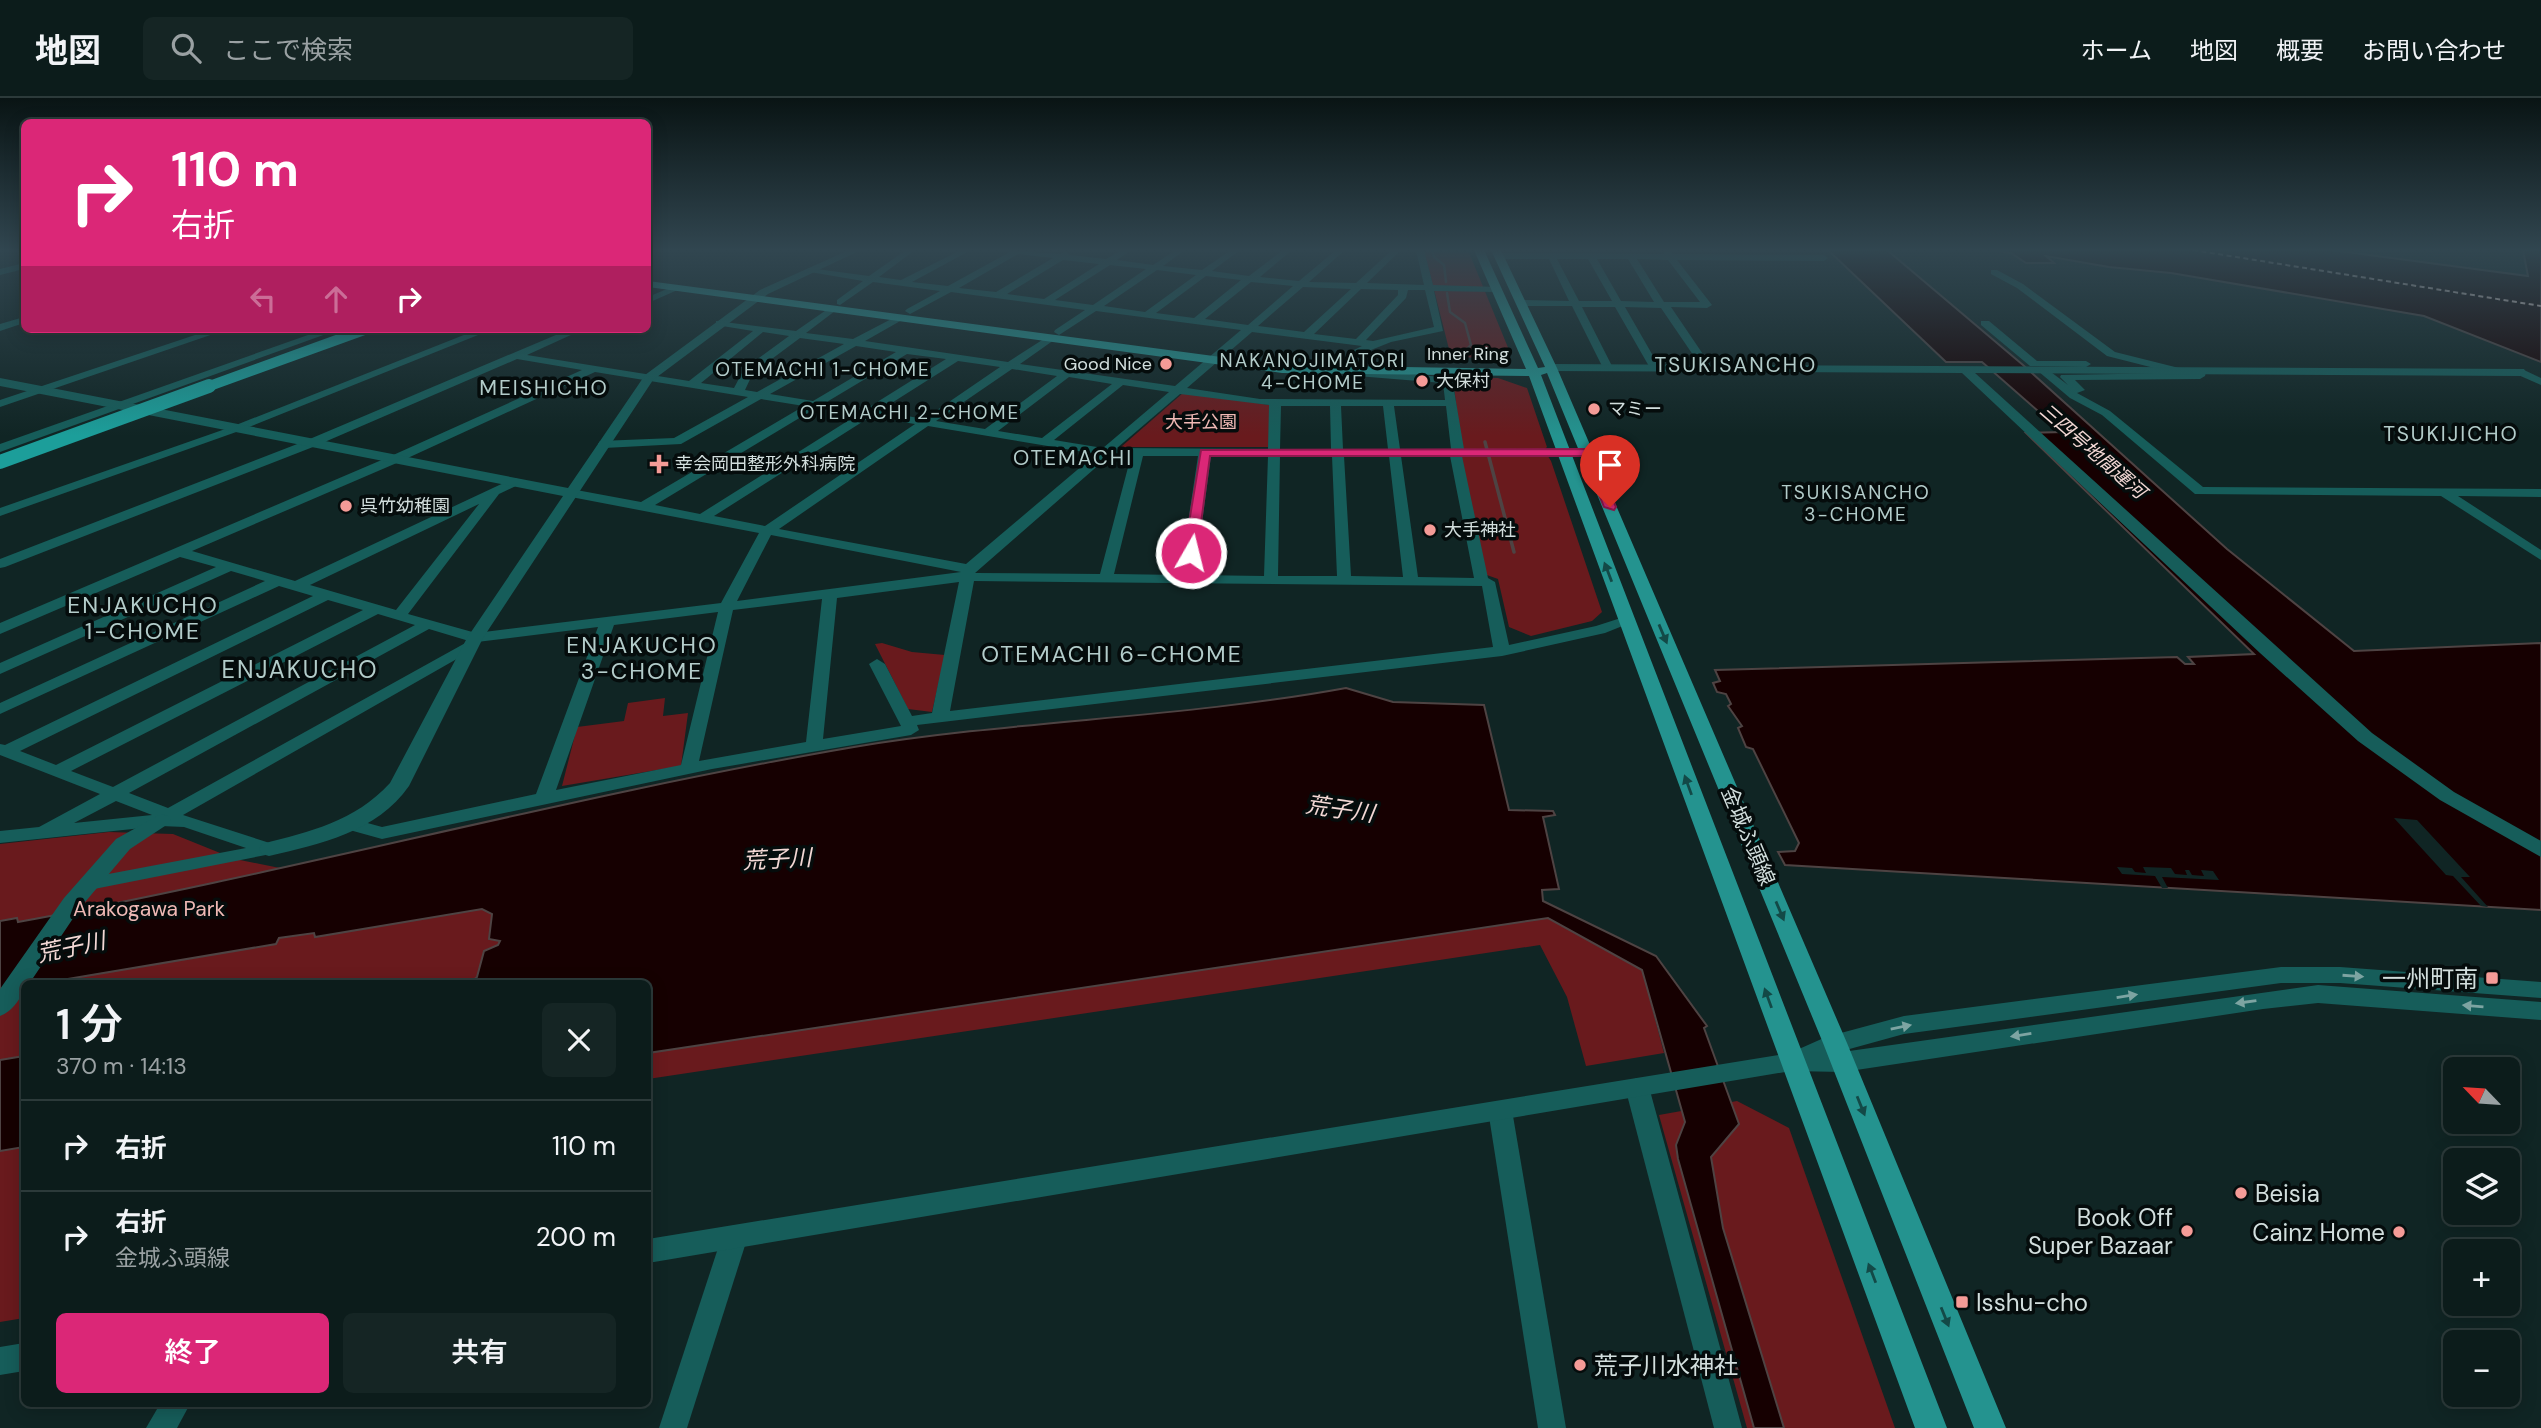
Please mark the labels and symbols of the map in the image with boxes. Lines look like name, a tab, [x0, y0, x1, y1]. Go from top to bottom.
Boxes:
street label: Inner Ring	[1427, 342, 1509, 366]
district label: NAKANOJIMATORI 4-CHOME	[1220, 348, 1406, 395]
district label: TSUKISANCHO	[1655, 351, 1817, 379]
place label: Good Nice	[1064, 352, 1152, 376]
marker: Good Nice	[1158, 356, 1174, 372]
district label: OTEMACHI 1-CHOME	[715, 357, 931, 382]
place label: 大保村	[1436, 369, 1490, 393]
marker: 大保村	[1414, 373, 1430, 389]
district label: MEISHICHO	[479, 374, 609, 402]
place label: マミー	[1608, 397, 1662, 421]
water label: 三四号地間運河	[2035, 398, 2154, 507]
district label: OTEMACHI 2-CHOME	[800, 400, 1020, 425]
marker: マミー	[1586, 401, 1602, 417]
park label: 大手公園	[1165, 410, 1237, 434]
district label: TSUKIJICHO	[2383, 420, 2519, 448]
pin	[1580, 435, 1640, 507]
district label: OTEMACHI	[1013, 444, 1133, 472]
place label: 幸会岡田整形外科病院	[675, 452, 855, 476]
marker: 幸会岡田整形外科病院	[649, 454, 669, 474]
district label: TSUKISANCHO 3-CHOME	[1781, 480, 1931, 527]
place label: 呉竹幼稚園	[360, 494, 450, 518]
marker: 呉竹幼稚園	[338, 498, 354, 514]
position arrow	[1154, 516, 1228, 590]
place label: 大手神社	[1444, 518, 1516, 542]
marker: 大手神社	[1422, 522, 1438, 538]
one-way arrow	[1603, 561, 1614, 582]
district label: ENJAKUCHO 1-CHOME	[67, 590, 219, 646]
one-way arrow	[1658, 623, 1669, 644]
district label: ENJAKUCHO 3-CHOME	[566, 630, 718, 686]
district label: OTEMACHI 6-CHOME	[981, 639, 1243, 669]
district label: ENJAKUCHO	[221, 654, 379, 685]
one-way arrow	[1682, 775, 1693, 796]
street label: 金城ふ頭線	[1715, 782, 1781, 890]
water label: 荒子川	[1304, 789, 1379, 829]
water label: 荒子川	[742, 842, 815, 876]
park label: Arakogawa Park	[73, 895, 225, 923]
one-way arrow	[1774, 901, 1786, 921]
water label: 荒子川	[34, 925, 111, 969]
place label: 一州町南	[2382, 963, 2478, 994]
marker: 一州町南	[2484, 970, 2500, 986]
one-way arrow	[2342, 971, 2364, 982]
one-way arrow	[1762, 988, 1773, 1009]
one-way arrow	[2116, 990, 2138, 1001]
one-way arrow	[2235, 997, 2257, 1008]
one-way arrow	[2462, 1000, 2484, 1011]
one-way arrow	[1890, 1021, 1912, 1032]
one-way arrow	[2010, 1030, 2032, 1041]
north arrow	[2443, 1057, 2520, 1134]
one-way arrow	[1855, 1096, 1866, 1117]
place label: Beisia	[2255, 1178, 2320, 1209]
marker: Beisia	[2233, 1185, 2249, 1201]
place label: Book Off Super Bazaar	[2028, 1202, 2173, 1261]
place label: Cainz Home	[2252, 1217, 2385, 1248]
marker: Book Off Super Bazaar	[2179, 1223, 2195, 1239]
marker: Cainz Home	[2391, 1224, 2407, 1240]
one-way arrow	[1866, 1262, 1877, 1283]
place label: Isshu-cho	[1976, 1287, 2088, 1318]
marker: Isshu-cho	[1954, 1294, 1970, 1310]
one-way arrow	[1940, 1307, 1951, 1328]
place label: 荒子川水神社	[1594, 1350, 1738, 1381]
marker: 荒子川水神社	[1572, 1357, 1588, 1373]

